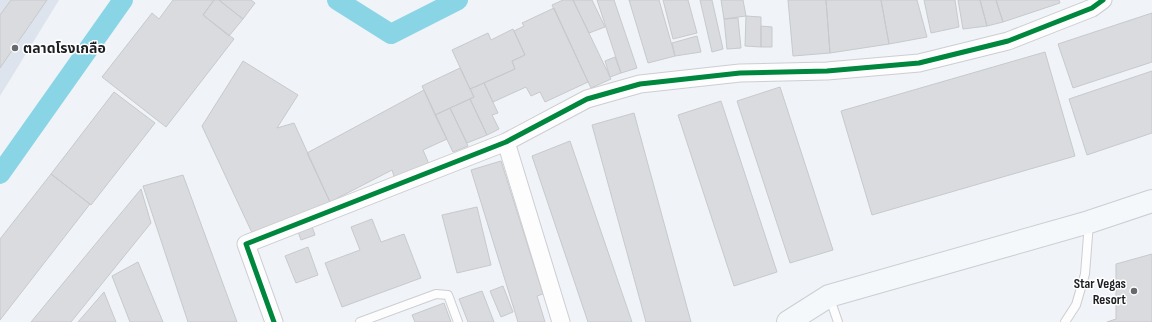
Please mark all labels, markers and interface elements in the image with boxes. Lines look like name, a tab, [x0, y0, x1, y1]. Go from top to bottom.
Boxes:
place label: ตลาดโรงเกลือ	[23, 40, 106, 57]
marker: ตลาดโรงเกลือ	[10, 43, 20, 53]
place label: Star Vegas Resort	[1074, 275, 1126, 308]
marker: Star Vegas Resort	[1129, 286, 1139, 296]

